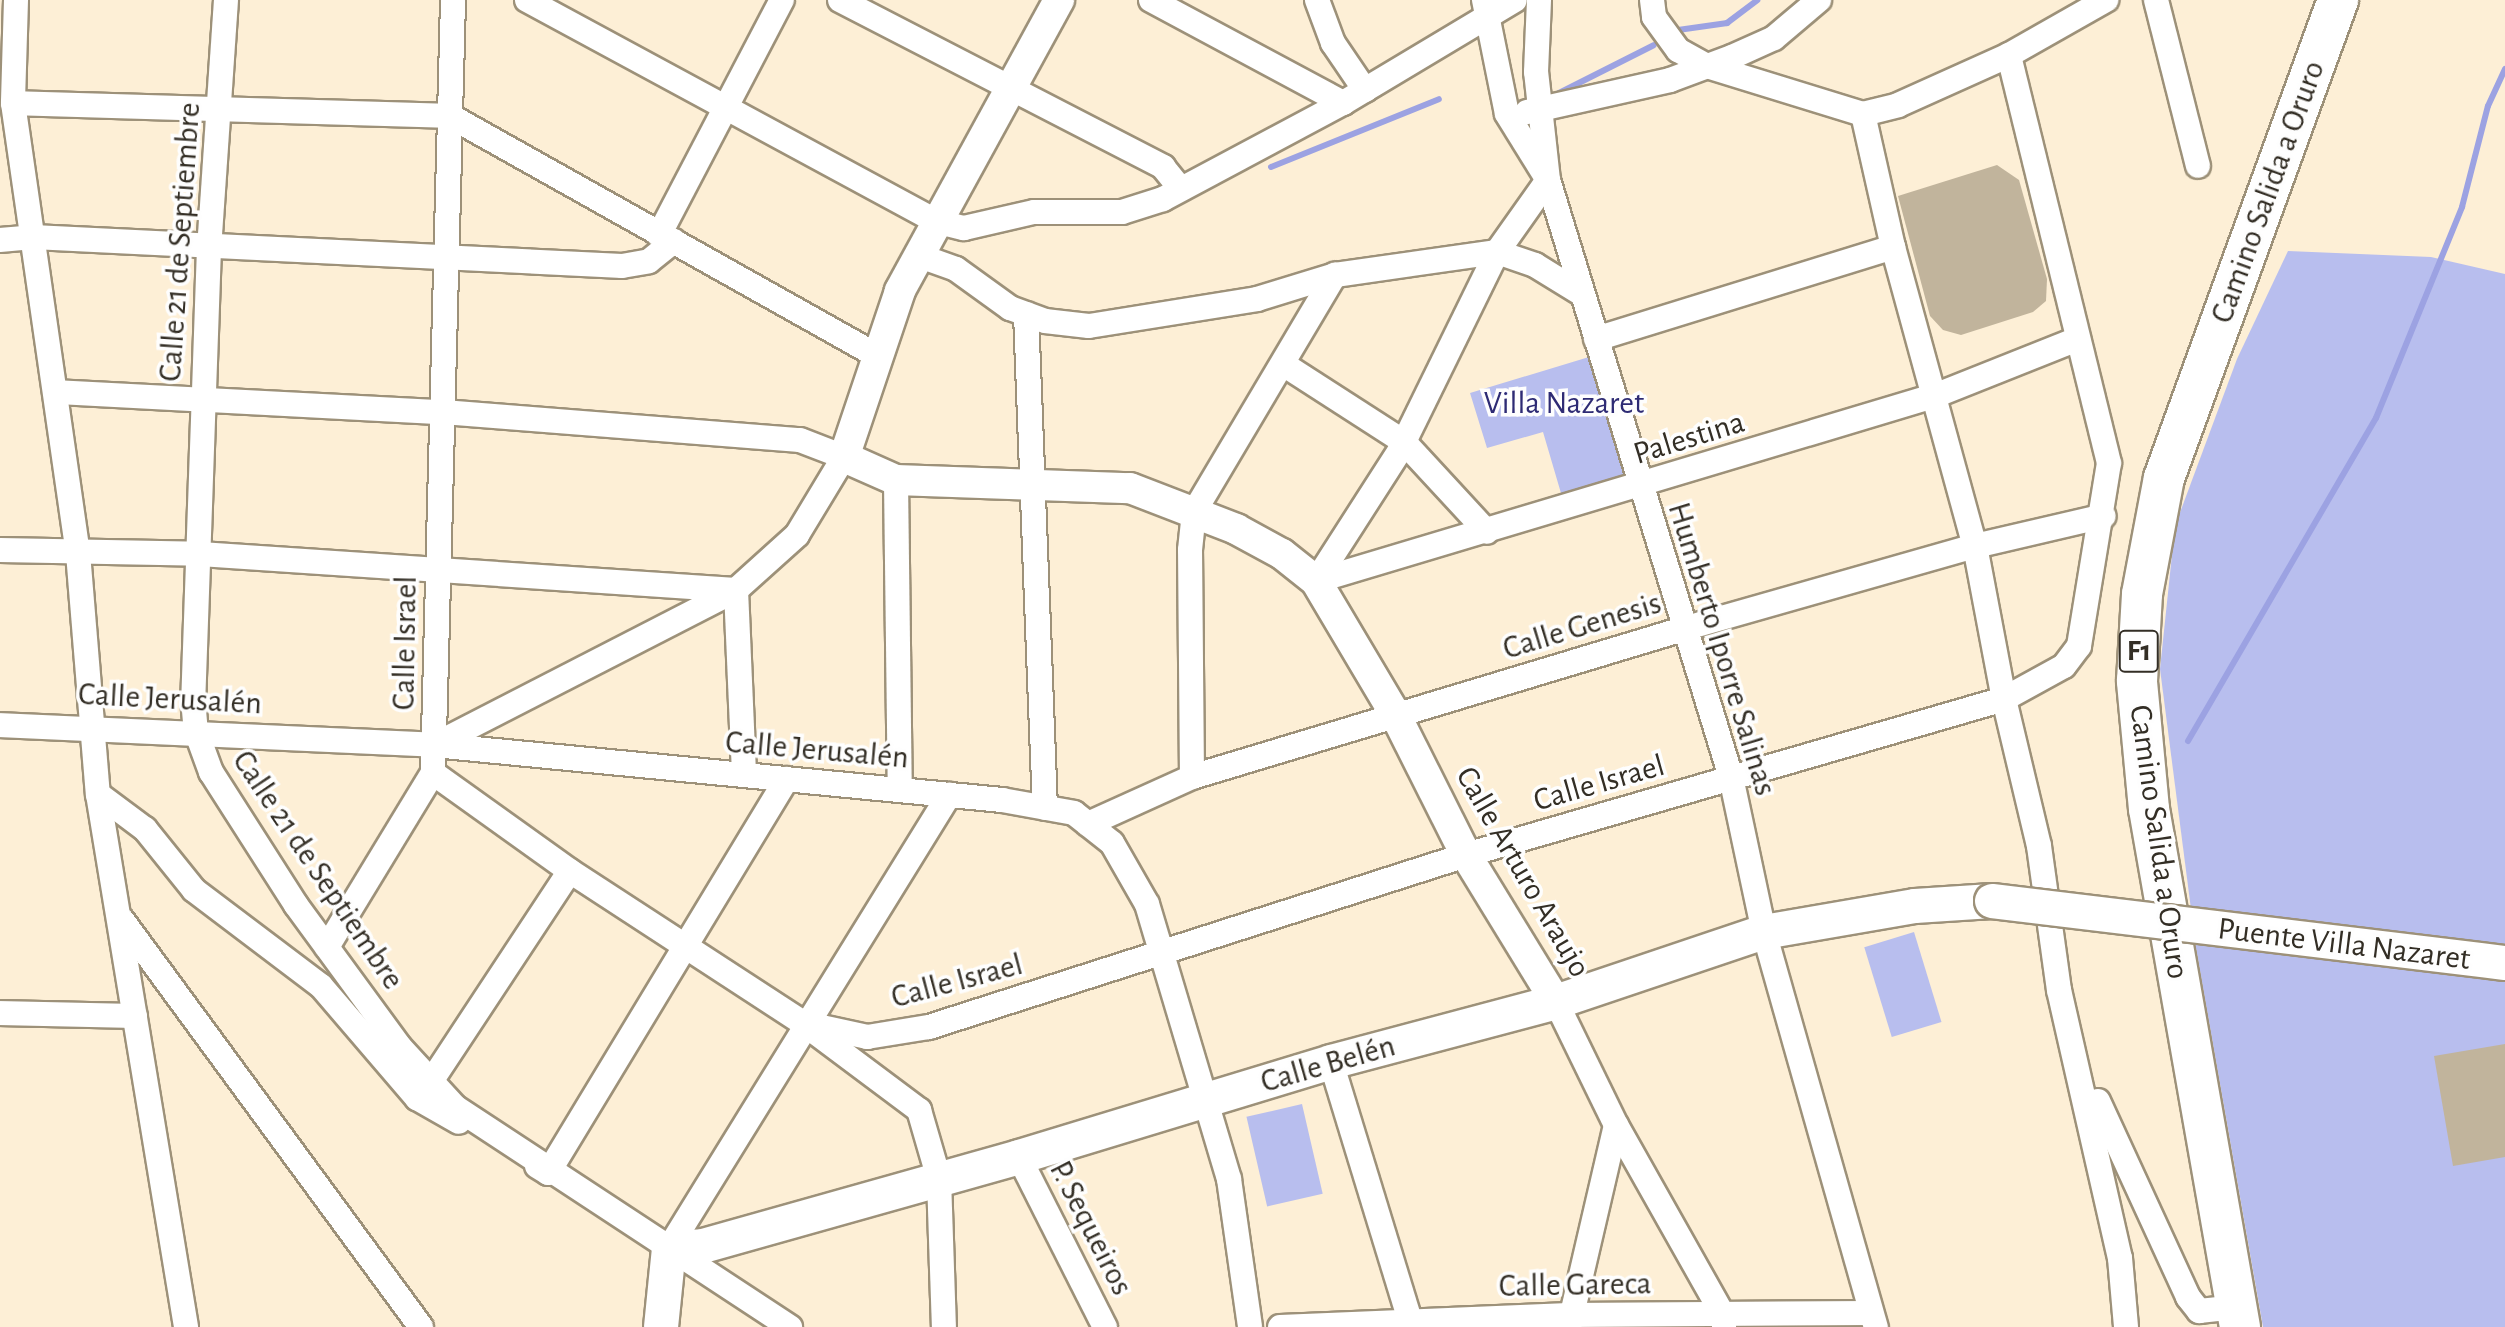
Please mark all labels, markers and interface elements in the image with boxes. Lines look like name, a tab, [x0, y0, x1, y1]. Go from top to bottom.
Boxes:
street label: Camino Salida a Oruro	[2203, 56, 2333, 328]
street label: Calle 21 de Septiembre	[151, 101, 209, 383]
park label: Villa Nazaret	[1484, 384, 1644, 422]
street label: Palestina	[1629, 403, 1749, 473]
street label: Humberto Iporre Salinas	[1659, 498, 1785, 800]
street label: Calle Israel	[385, 575, 425, 711]
street label: Calle Genesis	[1498, 584, 1666, 668]
road number: F1	[2117, 625, 2161, 677]
street label: Calle Jerusalén	[77, 675, 263, 723]
street label: Camino Salida a Oruro	[2121, 703, 2197, 981]
street label: Calle Jerusalén	[724, 723, 910, 777]
street label: Calle 21 de Septiembre	[224, 743, 412, 997]
street label: Calle Israel	[1529, 746, 1669, 820]
street label: Calle Arturo Araujo	[1447, 760, 1599, 984]
street label: Puente Villa Nazaret	[2216, 909, 2472, 979]
street label: Calle Israel	[887, 945, 1027, 1017]
street label: Calle Belén	[1256, 1027, 1400, 1101]
street label: P. Sequeiros	[1041, 1154, 1141, 1302]
street label: Calle Gareca	[1498, 1264, 1652, 1306]

